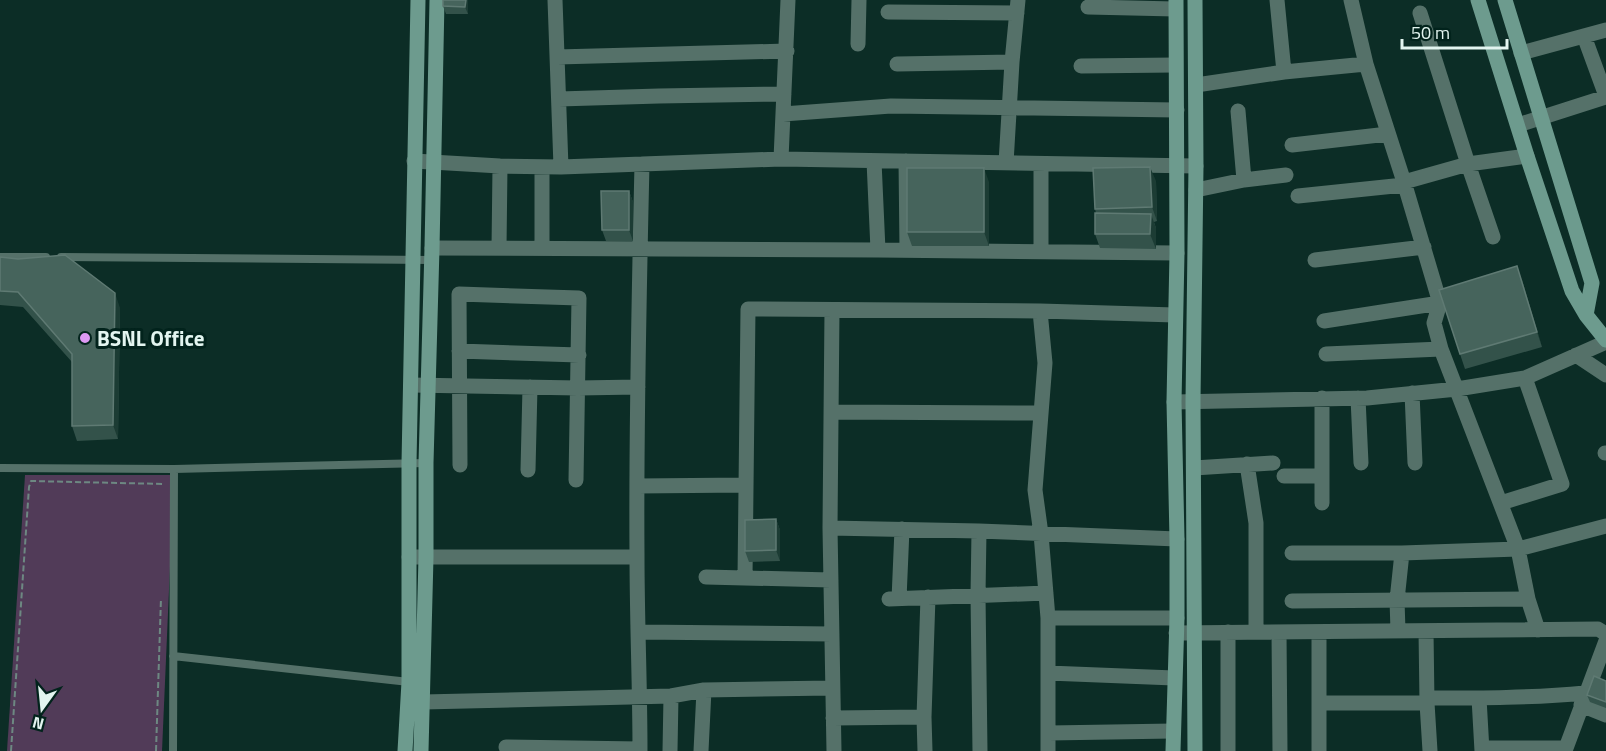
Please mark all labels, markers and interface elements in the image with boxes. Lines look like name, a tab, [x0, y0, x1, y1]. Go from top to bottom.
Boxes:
scale bar	[1402, 12, 1507, 50]
text: 50 m	[1411, 19, 1450, 46]
place label: BSNL Office	[97, 322, 204, 354]
marker: BSNL Office	[78, 331, 92, 345]
north arrow	[12, 679, 72, 739]
text: N	[30, 710, 47, 737]

